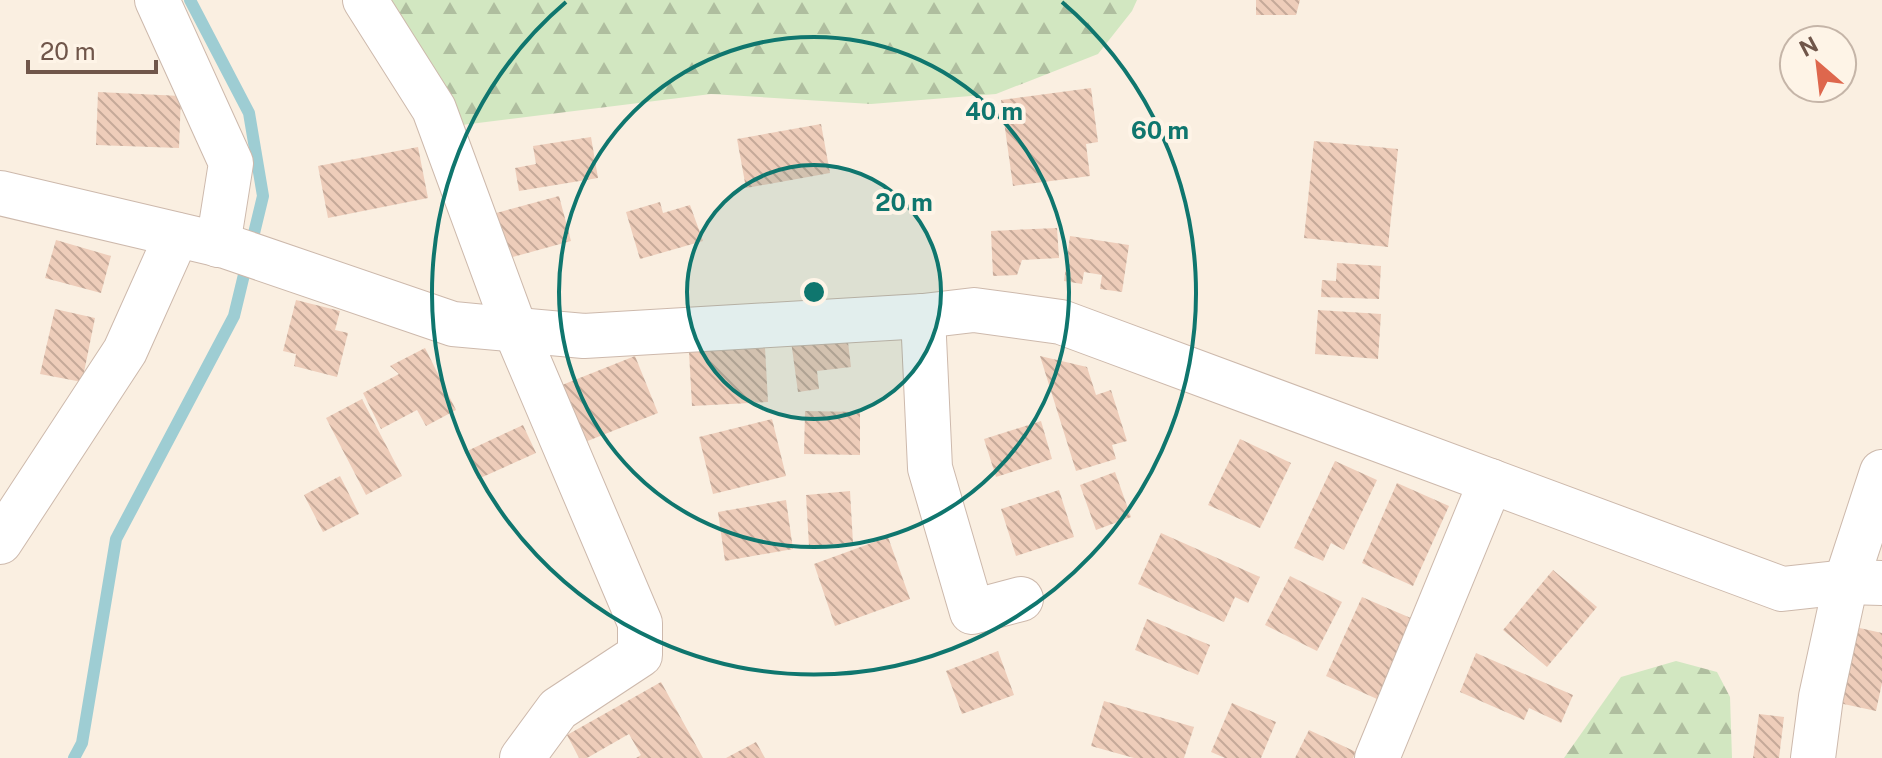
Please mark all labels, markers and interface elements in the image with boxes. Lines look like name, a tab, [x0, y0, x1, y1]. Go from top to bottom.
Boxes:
scale bar	[28, 24, 156, 74]
north arrow	[1778, 24, 1858, 104]
text: N	[1795, 31, 1822, 62]
text: 20 m	[40, 37, 96, 65]
text: 40 m	[965, 97, 1023, 125]
text: 60 m	[1131, 116, 1189, 144]
text: 20 m	[875, 188, 933, 216]
centre of rings	[800, 278, 828, 306]

